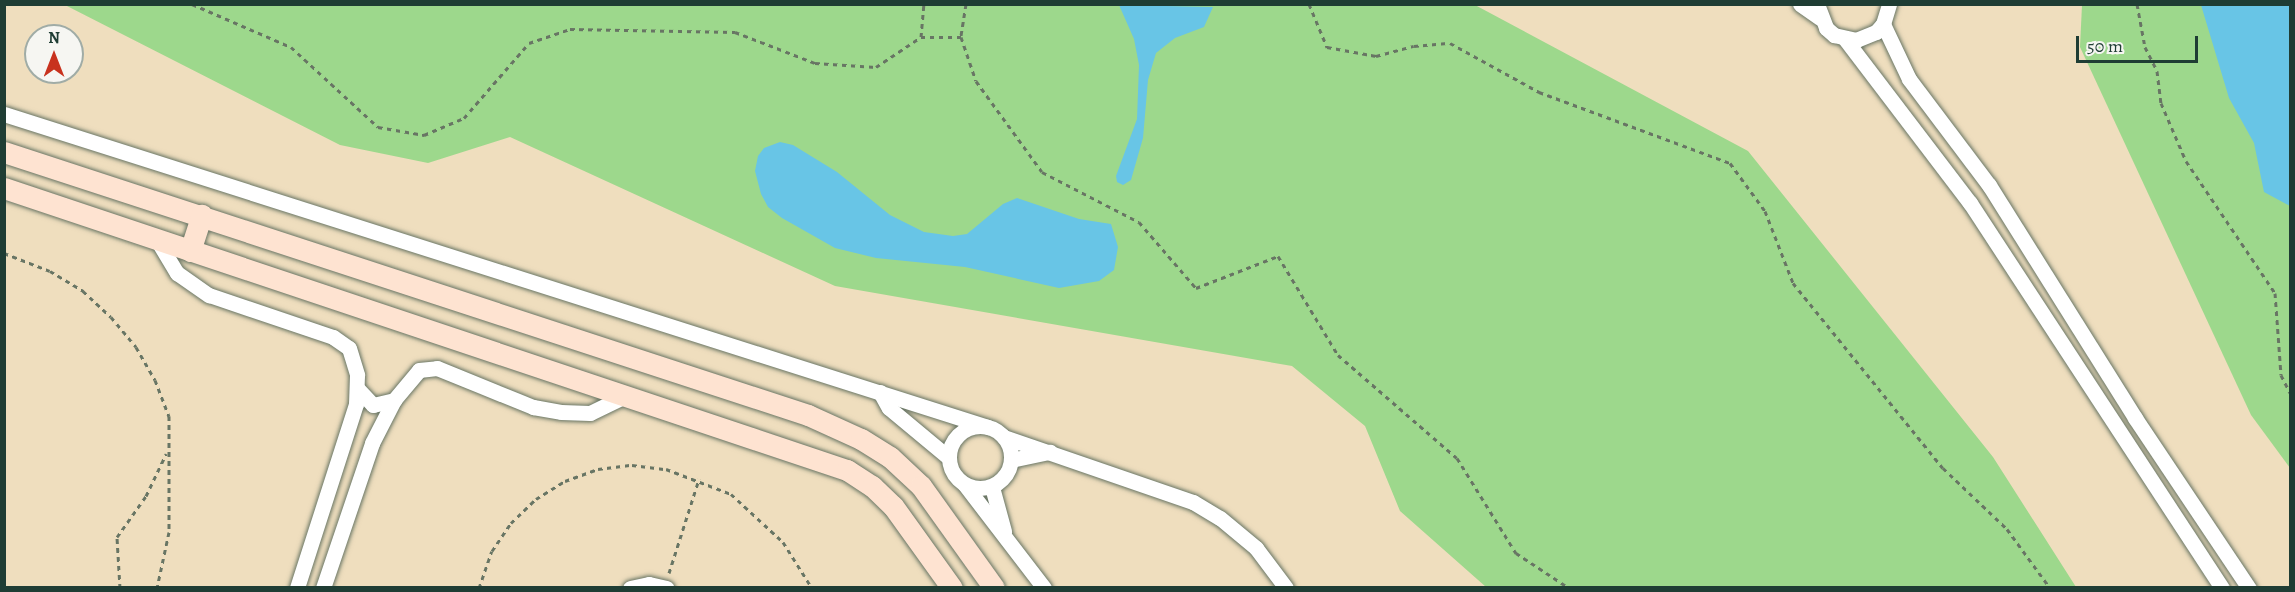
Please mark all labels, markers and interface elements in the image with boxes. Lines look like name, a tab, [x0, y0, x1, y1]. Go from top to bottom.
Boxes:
north arrow	[24, 24, 84, 84]
scale bar	[2079, 24, 2200, 62]
text: N	[48, 27, 60, 49]
text: 50 m	[2087, 34, 2123, 58]

